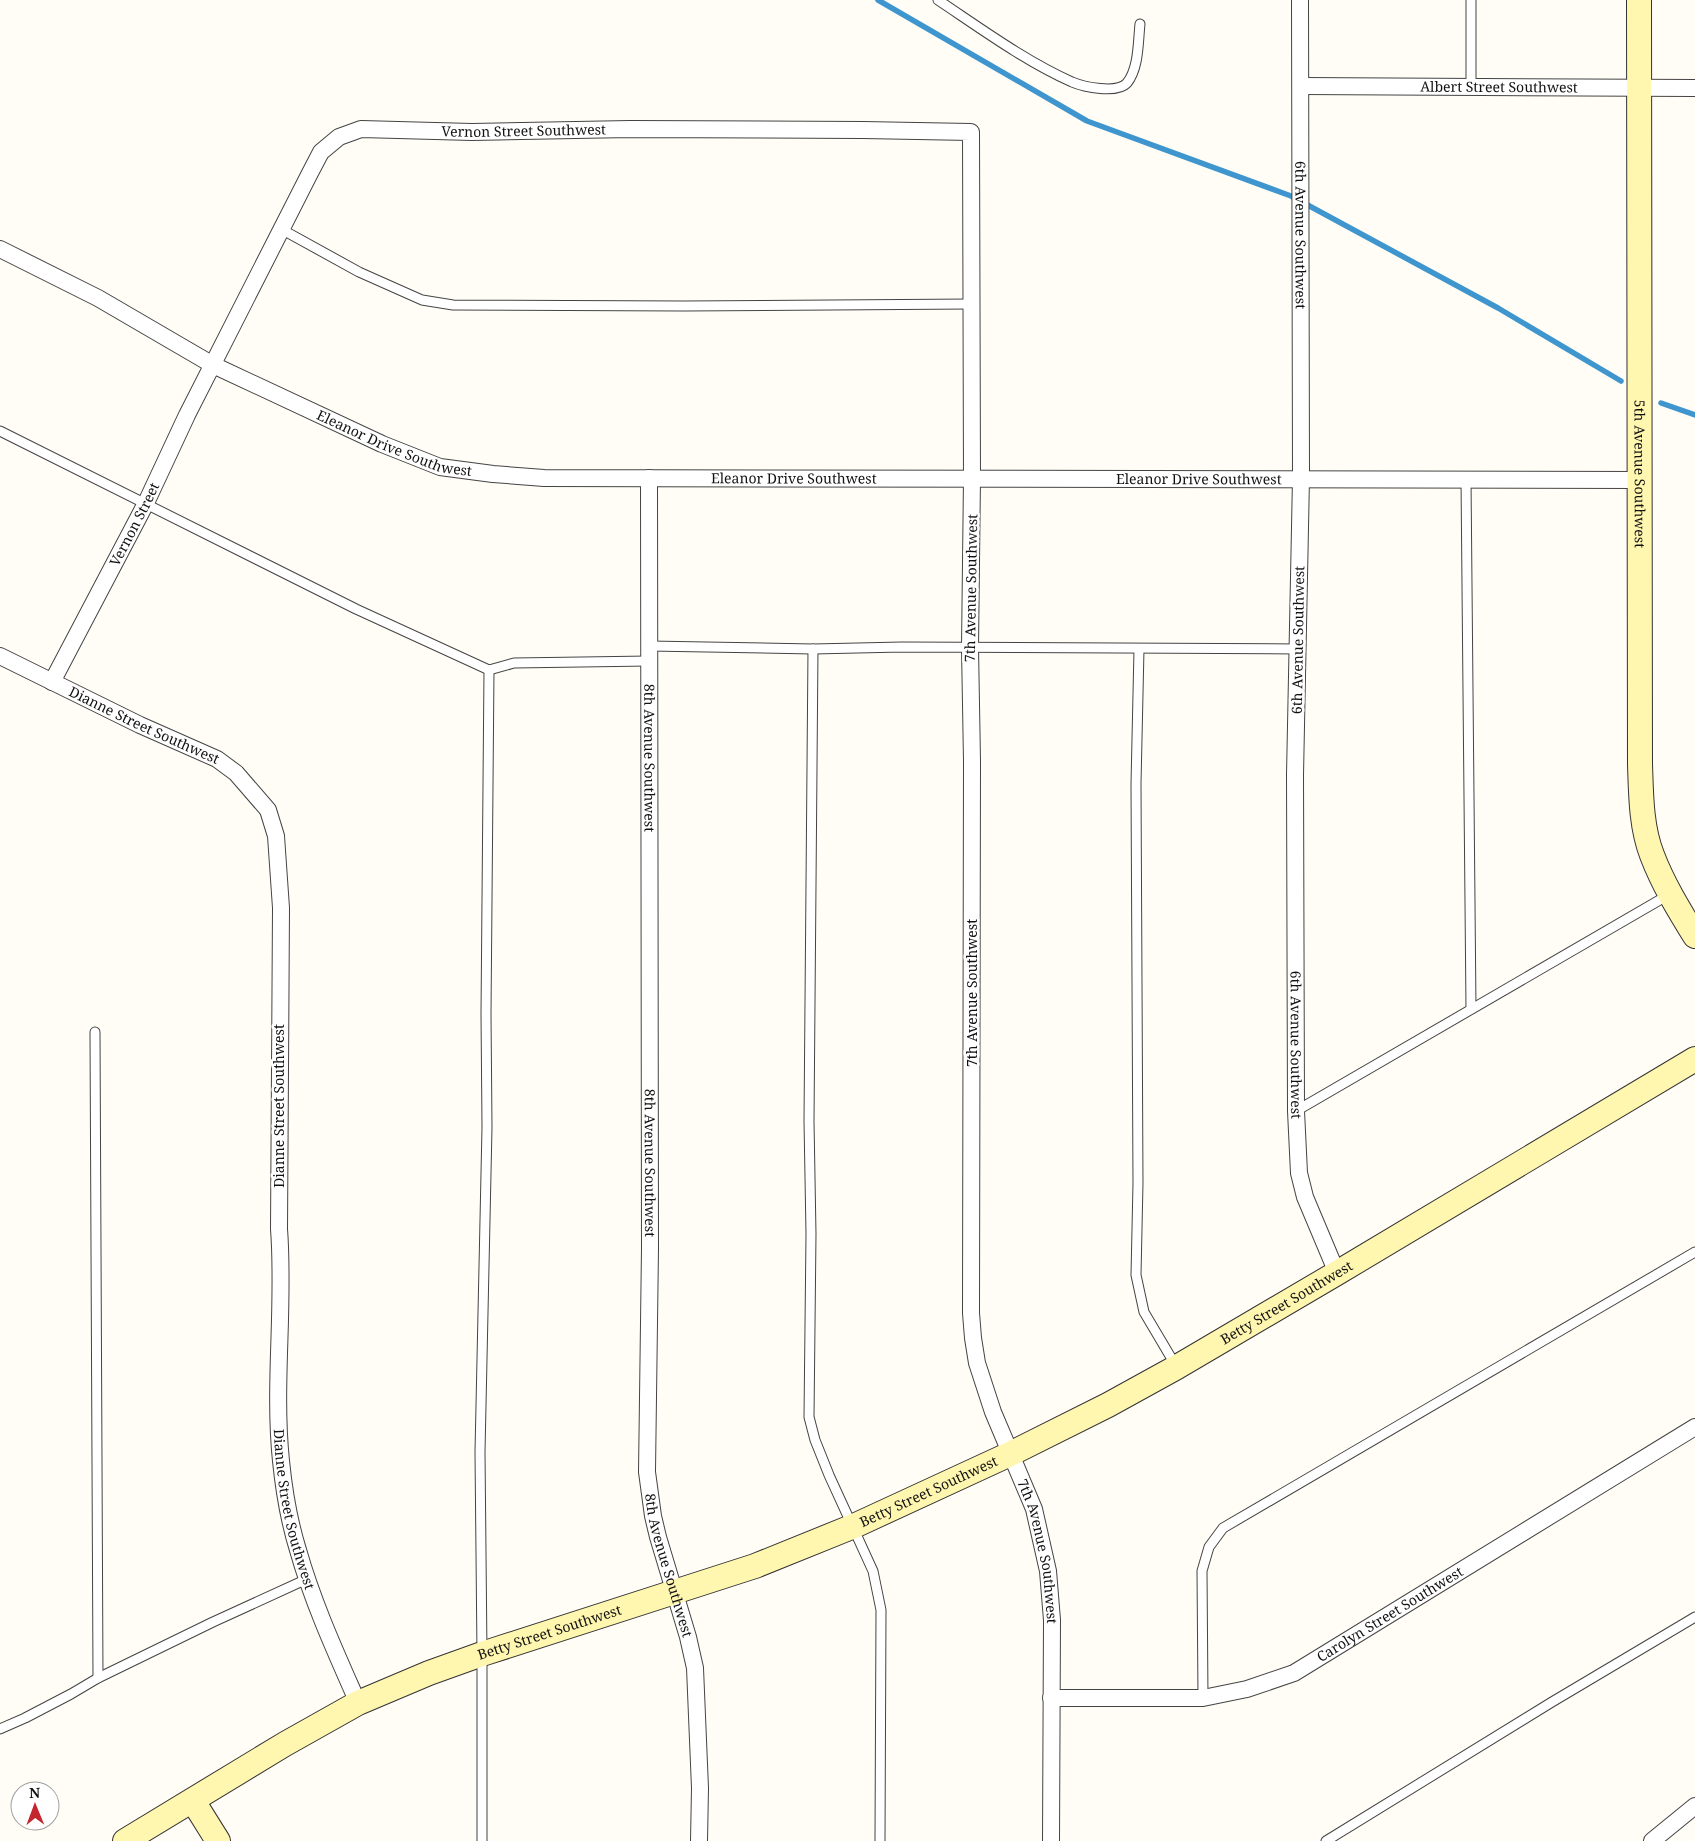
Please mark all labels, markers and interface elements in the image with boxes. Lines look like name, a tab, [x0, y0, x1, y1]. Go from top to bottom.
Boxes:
street label: Albert Street Southwest	[1420, 77, 1578, 96]
street label: Vernon Street Southwest	[441, 119, 606, 141]
street label: 6th Avenue Southwest	[1291, 161, 1311, 309]
street label: 5th Avenue Southwest	[1631, 400, 1650, 548]
street label: Eleanor Drive Southwest	[314, 405, 473, 480]
street label: Eleanor Drive Southwest	[711, 468, 877, 488]
street label: Eleanor Drive Southwest	[1116, 469, 1282, 488]
street label: Vernon Street	[105, 479, 163, 569]
street label: 7th Avenue Southwest	[960, 514, 981, 662]
street label: 6th Avenue Southwest	[1287, 566, 1308, 714]
street label: Dianne Street Southwest	[66, 682, 223, 768]
street label: 8th Avenue Southwest	[640, 684, 659, 832]
street label: 7th Avenue Southwest	[962, 919, 981, 1067]
street label: 6th Avenue Southwest	[1287, 971, 1306, 1120]
street label: Dianne Street Southwest	[269, 1024, 288, 1188]
street label: 8th Avenue Southwest	[641, 1089, 660, 1237]
street label: Betty Street Southwest	[1217, 1256, 1356, 1348]
street label: Dianne Street Southwest	[270, 1428, 320, 1592]
street label: Betty Street Southwest	[856, 1451, 1001, 1531]
street label: 7th Avenue Southwest	[1013, 1476, 1062, 1624]
street label: 8th Avenue Southwest	[641, 1492, 698, 1639]
street label: Carolyn Street Southwest	[1313, 1562, 1466, 1666]
street label: Betty Street Southwest	[475, 1600, 624, 1664]
north arrow	[10, 1781, 60, 1831]
text: N	[29, 1783, 40, 1802]

